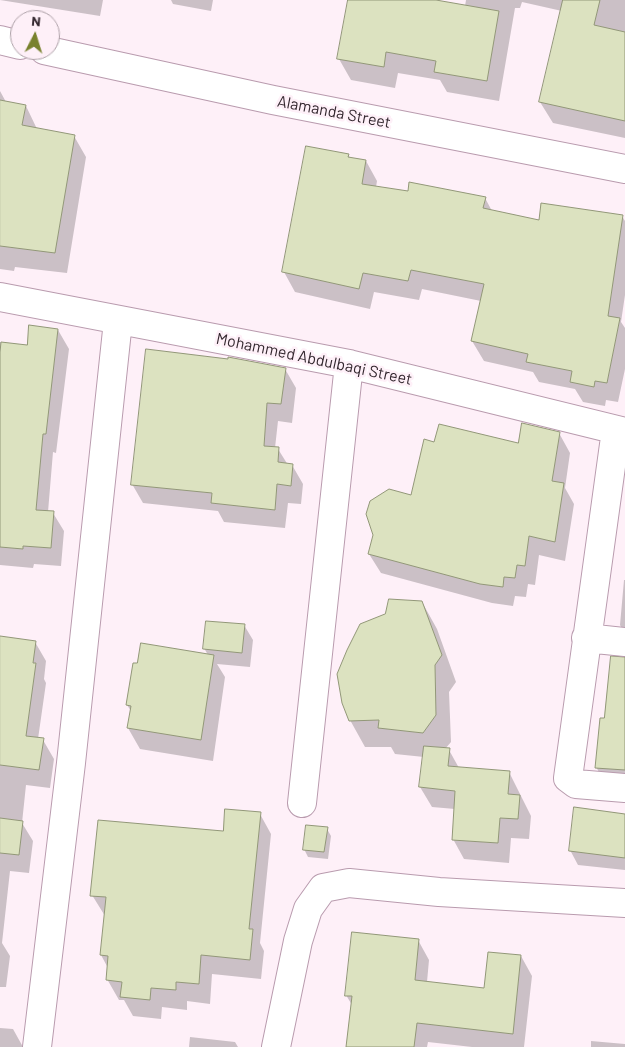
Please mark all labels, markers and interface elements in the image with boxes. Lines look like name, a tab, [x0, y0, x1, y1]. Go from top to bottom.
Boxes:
north arrow	[10, 10, 60, 60]
text: N	[31, 12, 42, 29]
street label: Alamanda Street	[276, 92, 392, 132]
street label: Mohammed Abdulbaqi Street	[214, 329, 414, 389]

